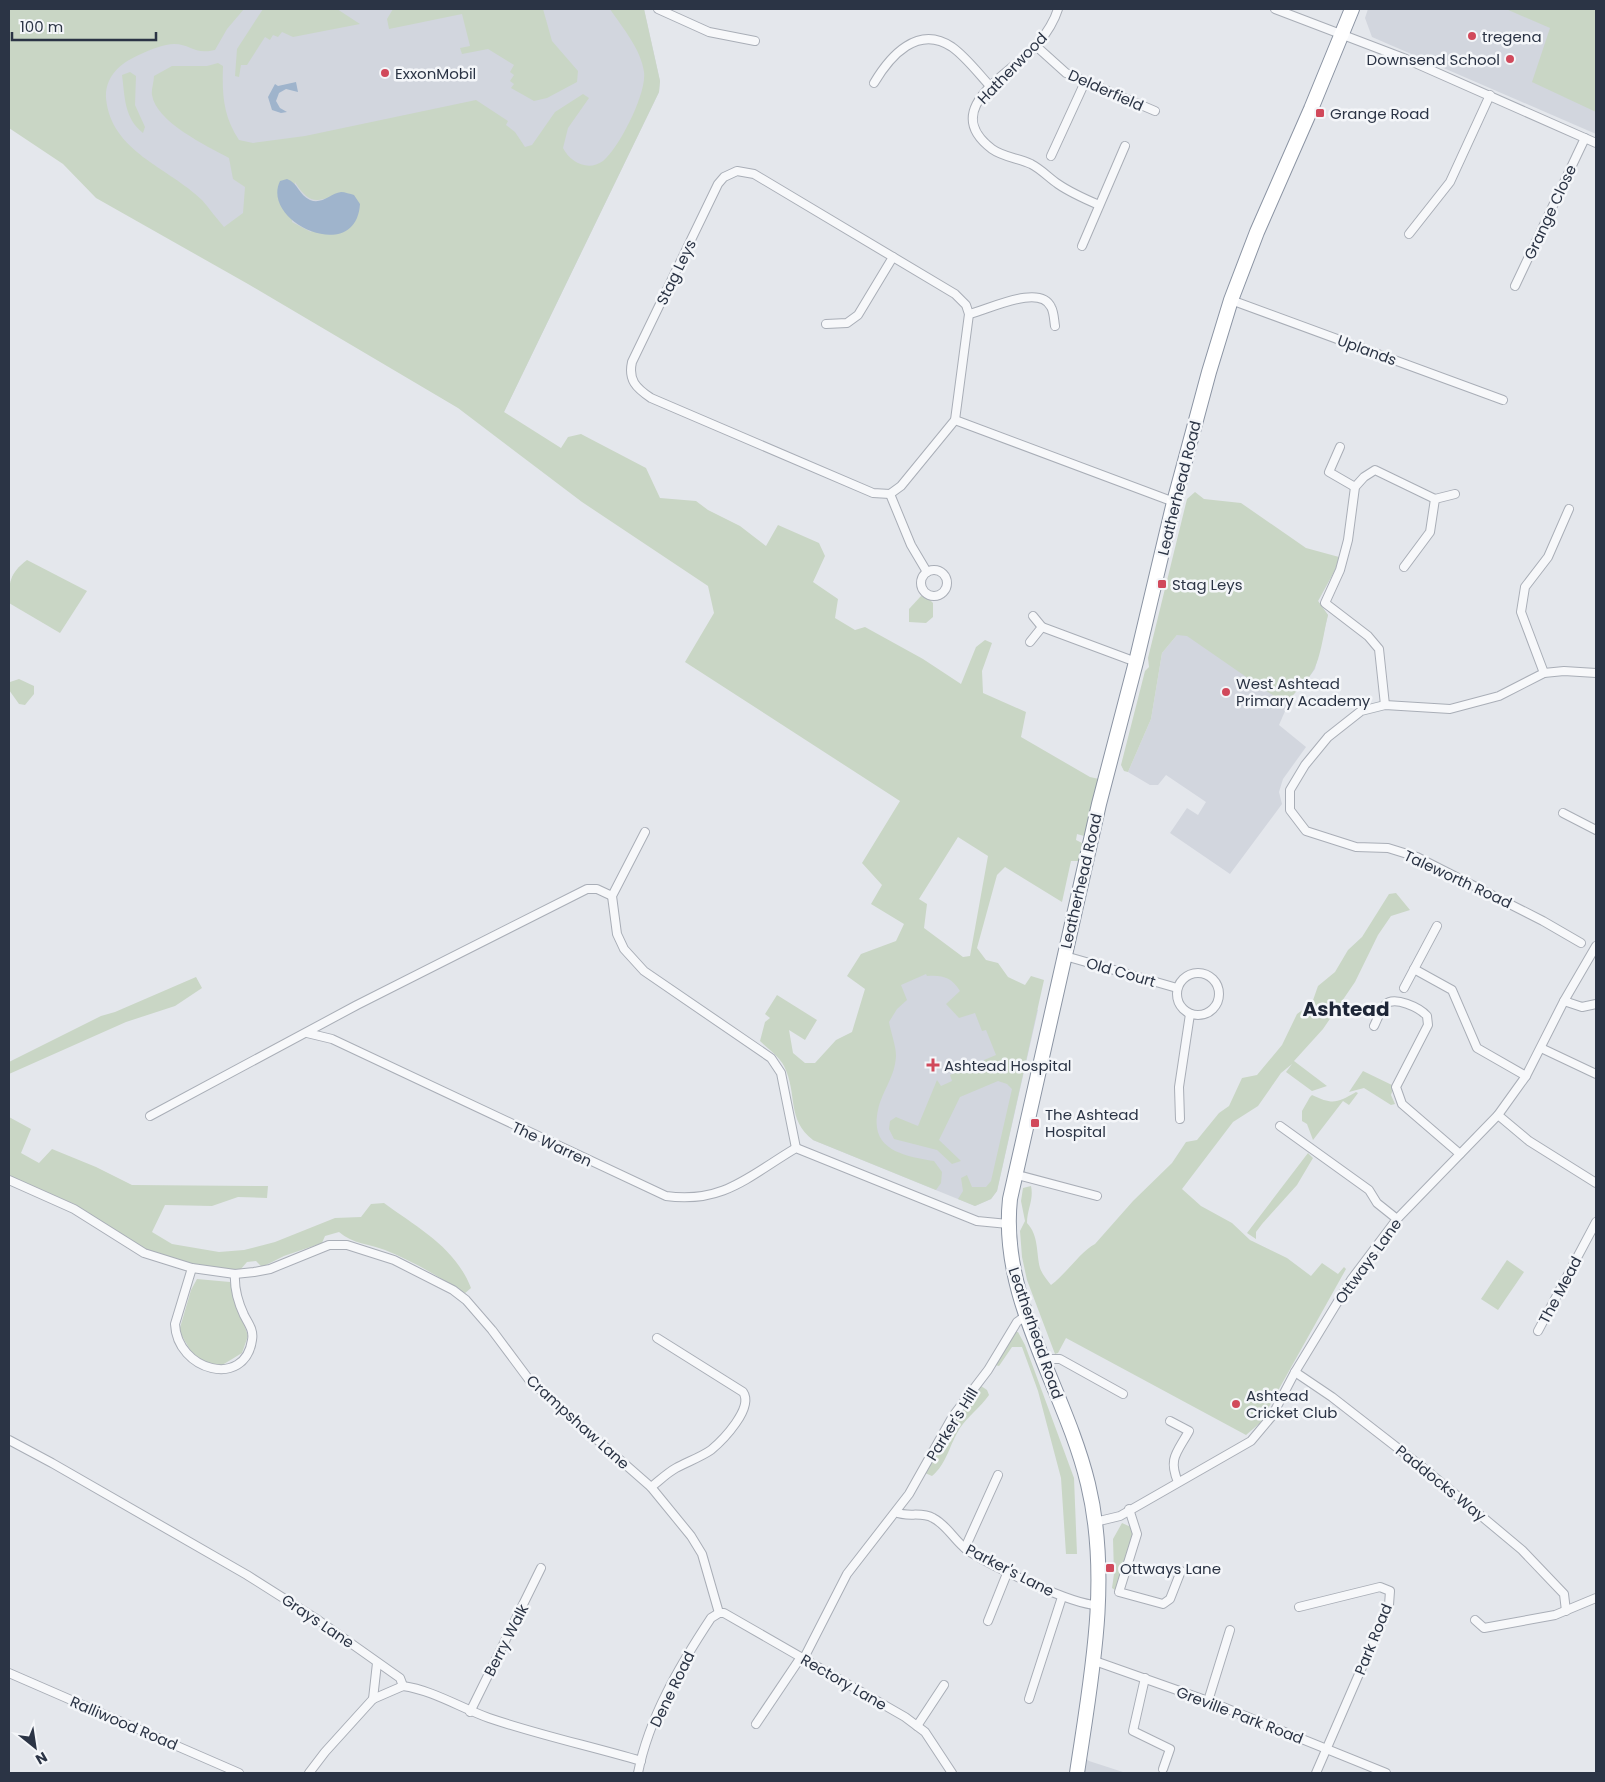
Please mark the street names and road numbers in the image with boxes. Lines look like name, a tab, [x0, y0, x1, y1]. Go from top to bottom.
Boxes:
street label: Hatherwood	[972, 28, 1052, 108]
street label: Delderfield	[1065, 64, 1147, 116]
street label: Grange Close	[1519, 161, 1581, 263]
street label: Stag Leys	[651, 236, 701, 308]
street label: Uplands	[1334, 330, 1400, 370]
street label: Leatherhead Road	[1152, 418, 1206, 558]
street label: Leatherhead Road	[1055, 811, 1107, 951]
street label: Taleworth Road	[1401, 845, 1515, 913]
street label: Old Court	[1084, 952, 1158, 992]
street label: The Warren	[509, 1116, 595, 1172]
street label: Ottways Lane	[1330, 1214, 1406, 1308]
street label: The Mead	[1533, 1253, 1587, 1327]
street label: Leatherhead Road	[1004, 1264, 1068, 1402]
street label: Crampshaw Lane	[522, 1370, 634, 1474]
street label: Parker's Hill	[921, 1383, 983, 1465]
street label: Paddocks Way	[1391, 1440, 1491, 1526]
street label: Parker's Lane	[962, 1539, 1058, 1601]
street label: Grays Lane	[278, 1589, 358, 1653]
street label: Berry Walk	[479, 1600, 533, 1680]
street label: Park Road	[1349, 1600, 1397, 1678]
street label: Dene Road	[645, 1648, 699, 1730]
street label: Rectory Lane	[797, 1649, 891, 1715]
street label: Greville Park Road	[1173, 1681, 1307, 1749]
street label: Ralliwood Road	[67, 1691, 181, 1755]

